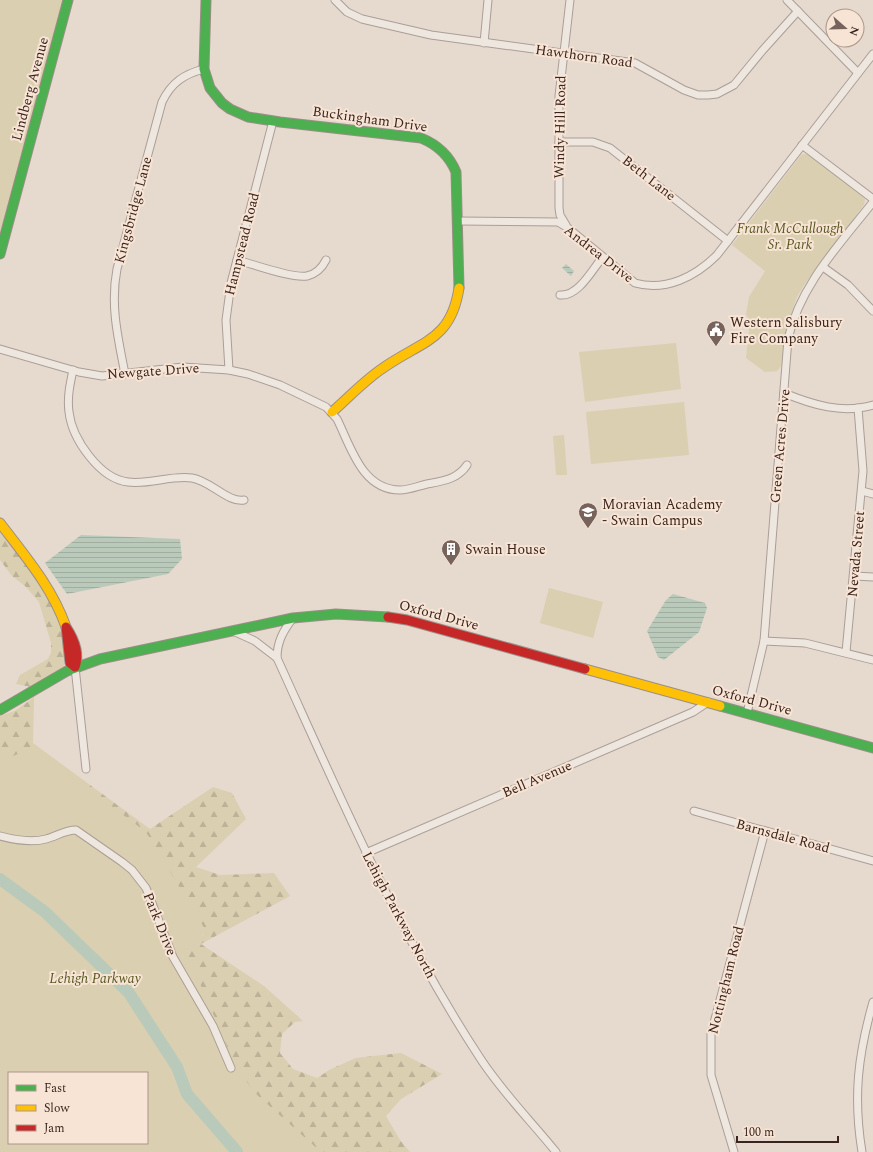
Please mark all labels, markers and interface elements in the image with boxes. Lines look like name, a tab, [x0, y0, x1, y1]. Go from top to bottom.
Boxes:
north arrow	[825, 8, 865, 48]
text: N	[844, 24, 863, 38]
street label: Lindberg Avenue	[6, 34, 54, 143]
street label: Hawthorn Road	[534, 39, 634, 73]
street label: Windy Hill Road	[549, 75, 571, 179]
street label: Buckingham Drive	[311, 101, 429, 138]
street label: Beth Lane	[618, 150, 681, 206]
street label: Kingsbridge Lane	[109, 154, 157, 266]
street label: Hampstead Road	[219, 190, 265, 298]
park label: Frank McCullough Sr. Park	[736, 218, 844, 255]
street label: Andrea Drive	[560, 220, 639, 288]
place label: Western Salisbury Fire Company	[730, 312, 843, 349]
public building icon: Western Salisbury Fire Company	[705, 319, 727, 347]
street label: Newgate Drive	[106, 357, 200, 385]
street label: Green Acres Drive	[765, 388, 795, 504]
place label: Moravian Academy - Swain Campus	[602, 494, 723, 531]
school or university icon: Moravian Academy - Swain Campus	[577, 501, 599, 529]
street label: Nevada Street	[842, 510, 870, 598]
building icon: Swain House	[440, 538, 462, 566]
place label: Swain House	[465, 539, 546, 560]
street label: Oxford Drive	[397, 594, 481, 636]
street label: Oxford Drive	[710, 679, 794, 721]
street label: Bell Avenue	[499, 755, 575, 803]
street label: Barnsdale Road	[734, 813, 832, 859]
street label: Lehigh Parkway North	[357, 848, 441, 982]
street label: Park Drive	[138, 889, 182, 959]
street label: Nottingham Road	[702, 924, 750, 1036]
park label: Lehigh Parkway	[49, 968, 141, 989]
legend	[8, 1072, 148, 1144]
text: Fast	[44, 1079, 66, 1098]
text: Slow	[44, 1099, 70, 1118]
scale bar	[737, 1118, 838, 1144]
text: Jam	[44, 1119, 65, 1138]
text: 100 m	[743, 1123, 774, 1142]

